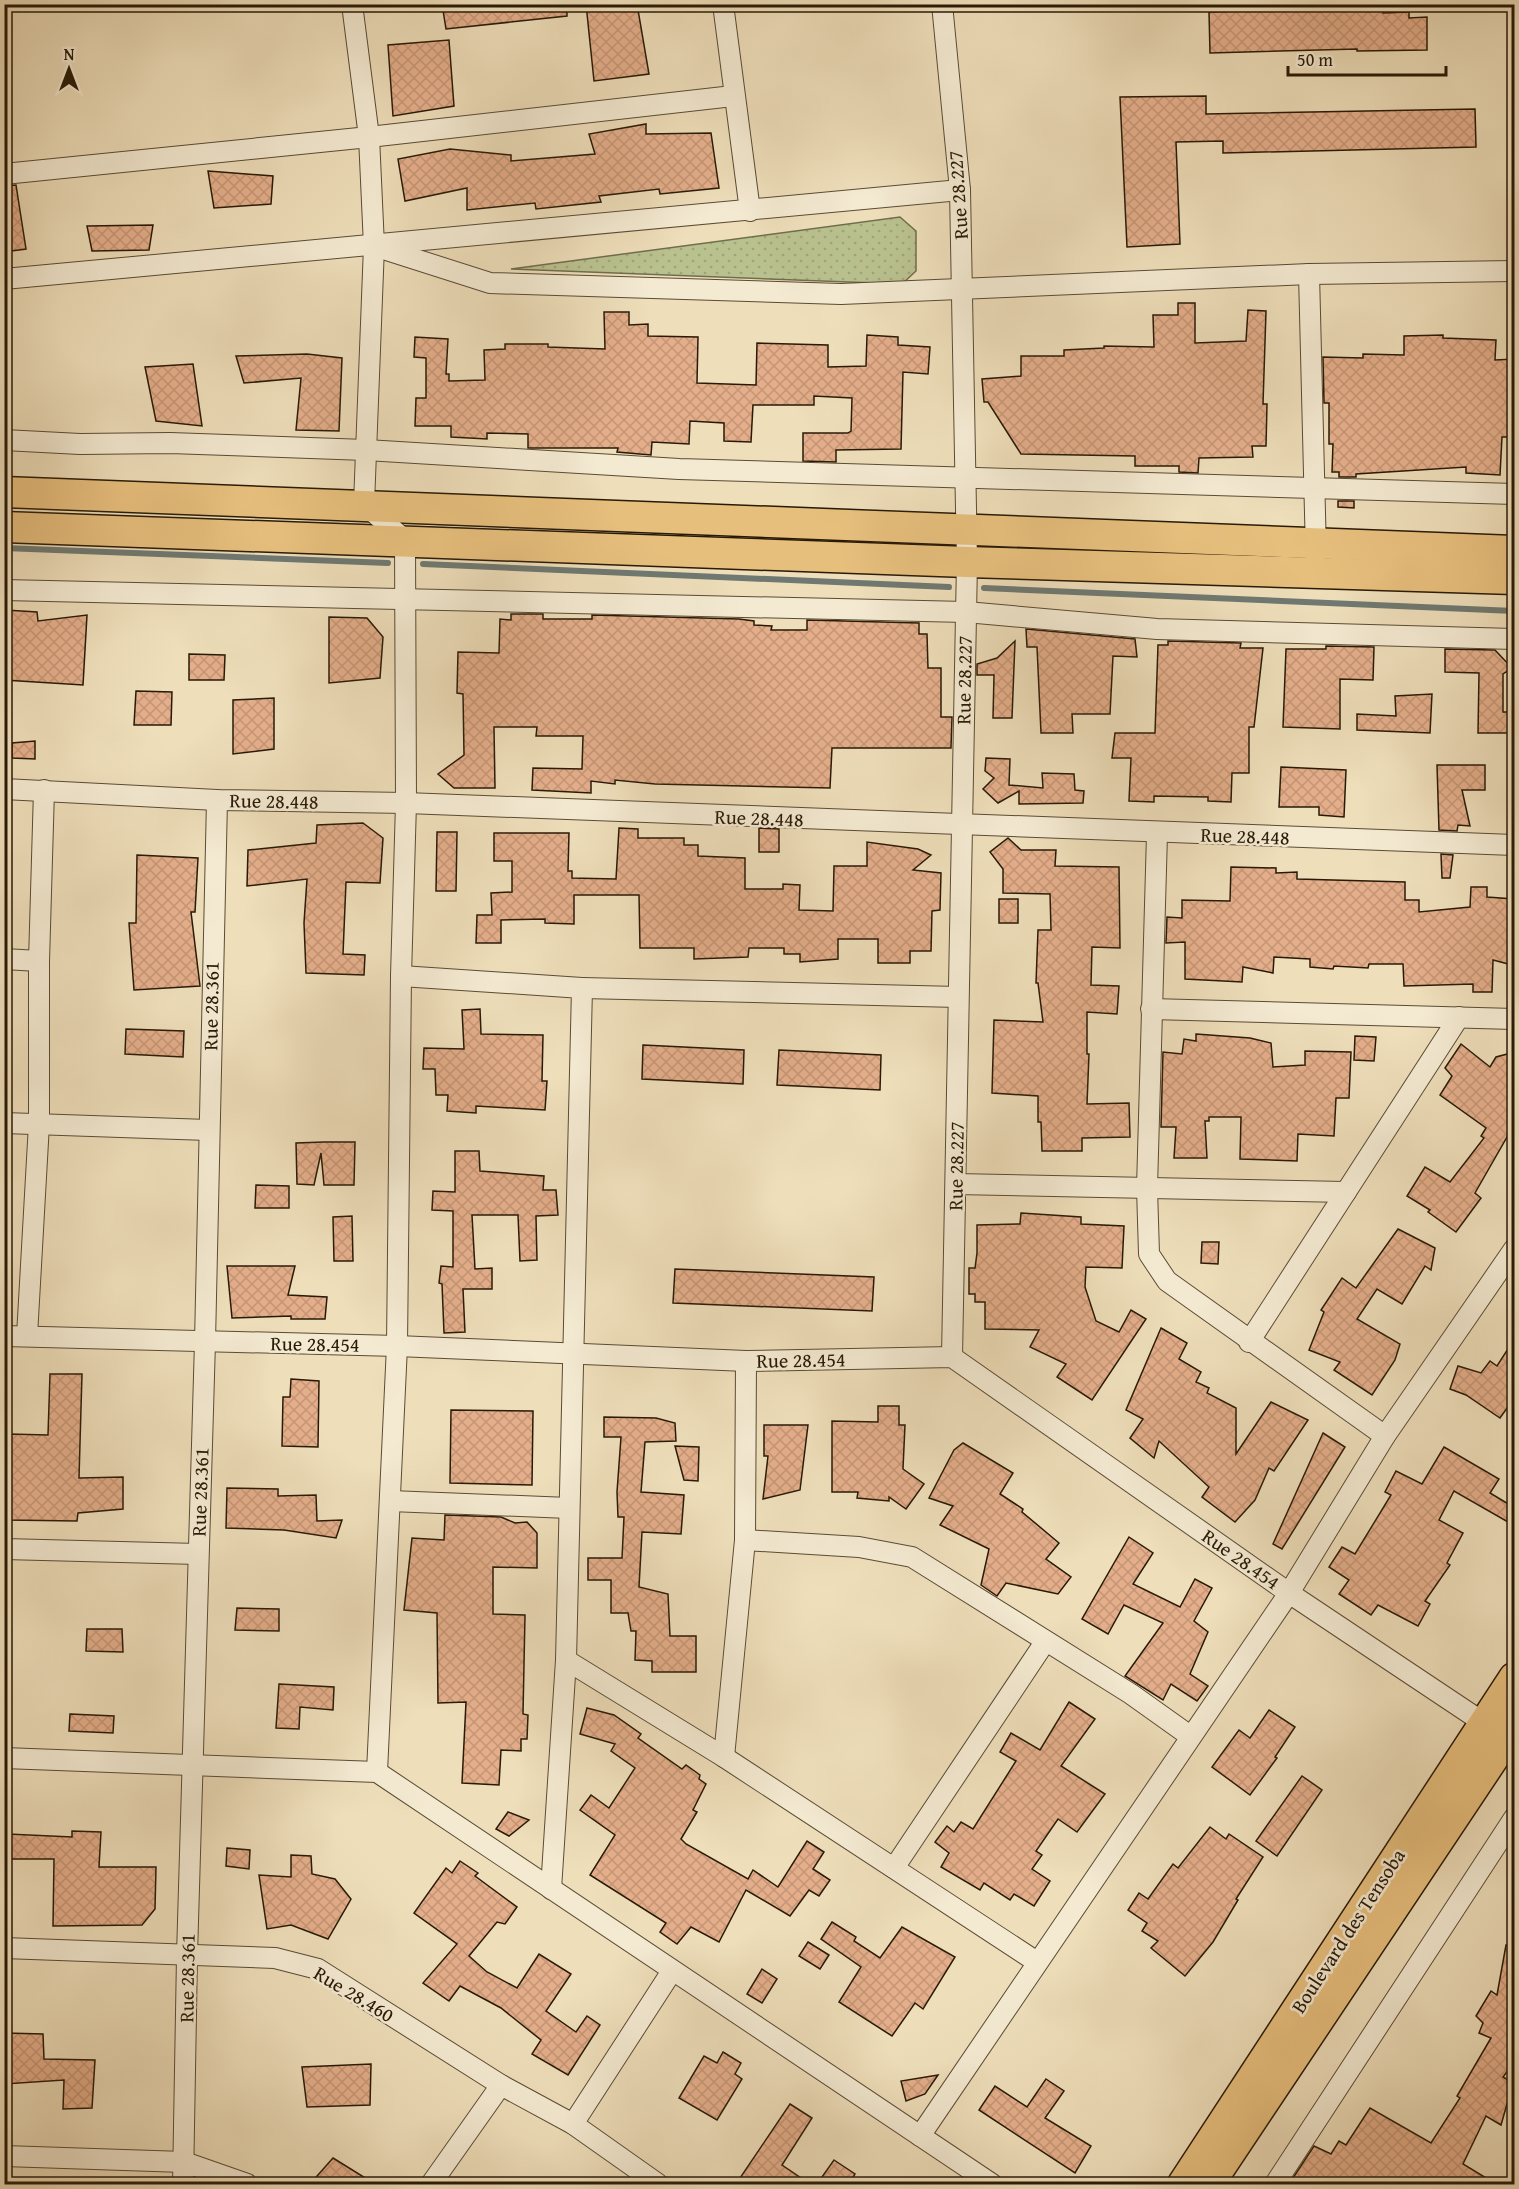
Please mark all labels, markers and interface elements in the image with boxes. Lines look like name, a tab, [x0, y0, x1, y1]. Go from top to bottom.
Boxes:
north arrow	[39, 39, 99, 99]
scale bar	[1288, 39, 1446, 77]
text: N	[64, 42, 75, 66]
text: 50 m	[1297, 46, 1333, 73]
street label: Rue 28.227	[940, 150, 975, 241]
street label: Rue 28.227	[948, 635, 979, 725]
street label: Rue 28.448	[229, 785, 319, 816]
street label: Rue 28.448	[714, 801, 804, 834]
street label: Rue 28.448	[1200, 819, 1290, 852]
street label: Rue 28.361	[195, 961, 226, 1051]
street label: Rue 28.227	[940, 1121, 971, 1211]
street label: Rue 28.454	[270, 1328, 360, 1359]
street label: Rue 28.454	[756, 1344, 846, 1375]
street label: Rue 28.361	[183, 1447, 216, 1537]
street label: Rue 28.454	[1196, 1521, 1286, 1596]
street label: Boulevard des Tensoba	[1283, 1842, 1412, 2019]
street label: Rue 28.361	[171, 1933, 202, 2023]
street label: Rue 28.460	[309, 1958, 400, 2029]

